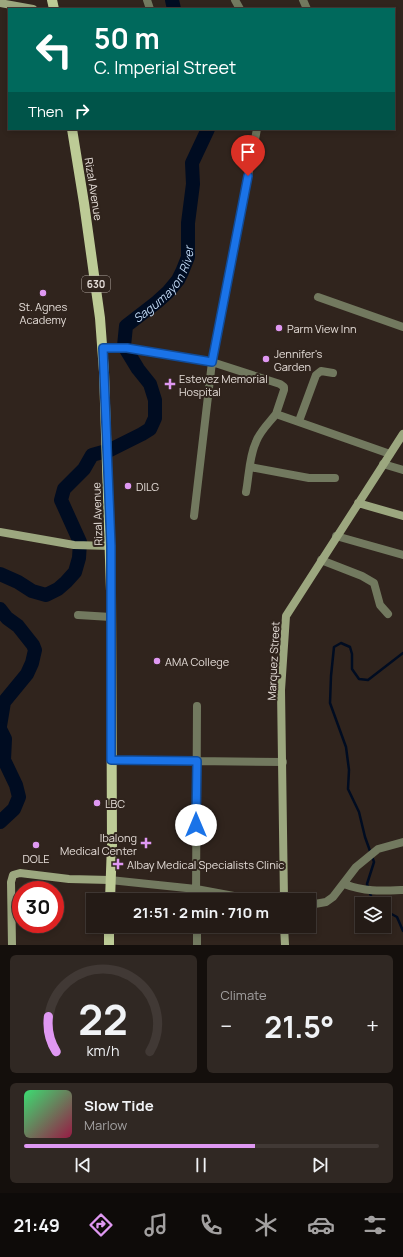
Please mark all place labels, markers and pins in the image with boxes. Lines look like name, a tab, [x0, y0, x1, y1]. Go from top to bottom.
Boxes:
pin	[231, 135, 265, 176]
marker: St. Agnes Academy	[38, 288, 48, 298]
place label: St. Agnes Academy	[19, 299, 67, 327]
place label: Parm View Inn	[287, 321, 356, 336]
marker: Parm View Inn	[274, 323, 284, 333]
place label: Jennifer's Garden	[274, 346, 323, 374]
marker: Jennifer's Garden	[261, 354, 271, 364]
place label: Estevez Memorial Hospital	[179, 371, 268, 399]
marker: Estevez Memorial Hospital	[164, 378, 176, 390]
place label: DILG	[136, 479, 159, 494]
marker: DILG	[123, 481, 133, 491]
place label: AMA College	[165, 654, 230, 669]
marker: AMA College	[152, 656, 162, 666]
place label: LBC	[105, 796, 125, 811]
marker: LBC	[92, 798, 102, 808]
place label: Ibalong Medical Center	[60, 830, 137, 858]
marker: Ibalong Medical Center	[140, 837, 152, 849]
marker: DOLE	[31, 840, 41, 850]
place label: DOLE	[22, 851, 50, 866]
place label: Albay Medical Specialists Clinic	[127, 857, 284, 872]
marker: Albay Medical Specialists Clinic	[112, 858, 124, 870]

